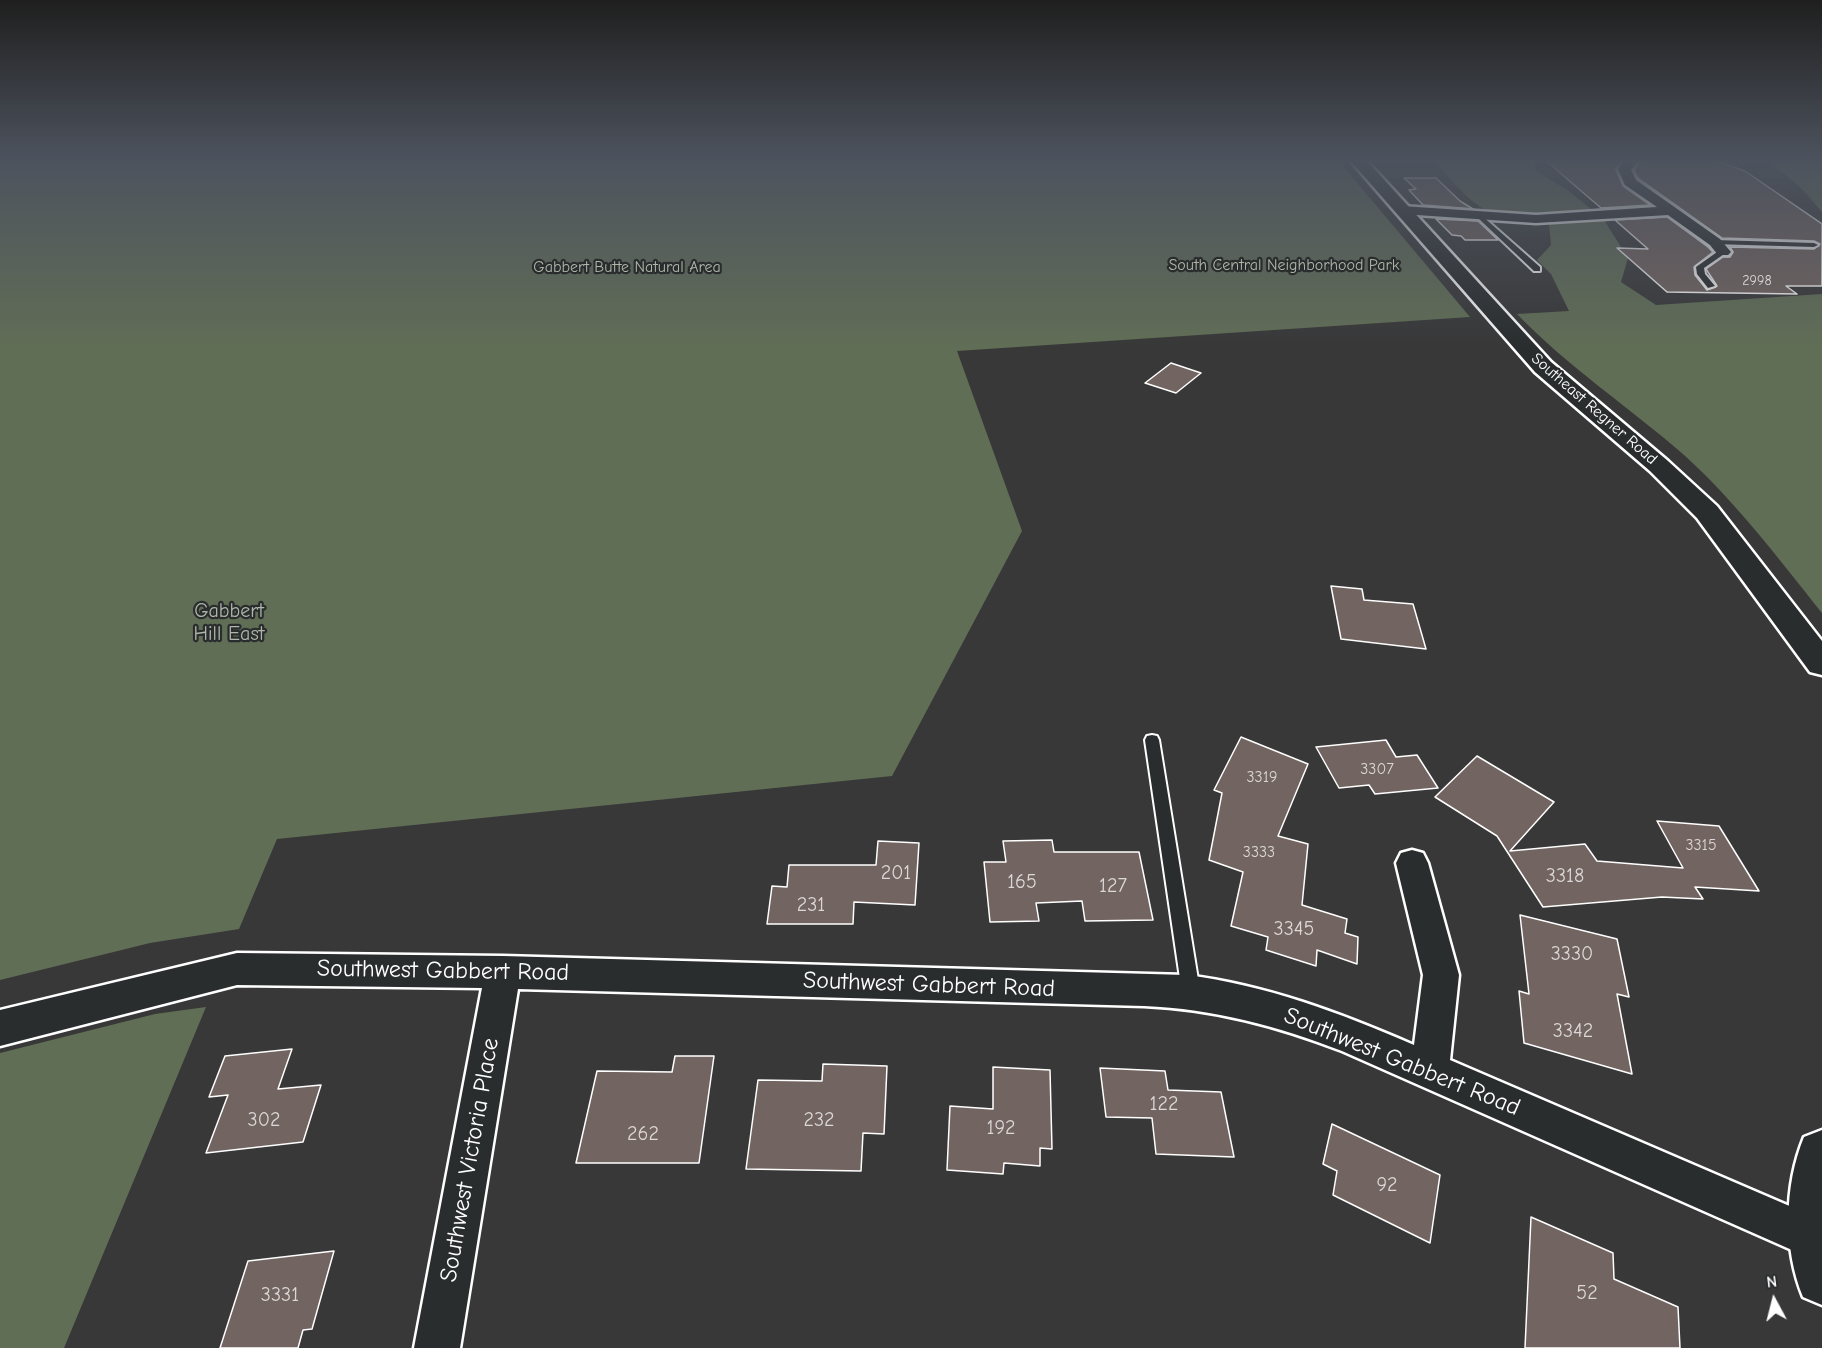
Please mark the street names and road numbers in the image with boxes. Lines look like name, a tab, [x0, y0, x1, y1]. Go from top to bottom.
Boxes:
street label: Southeast Regner Road	[1527, 349, 1661, 469]
street label: Southwest Gabbert Road	[317, 954, 569, 988]
street label: Southwest Gabbert Road	[802, 966, 1056, 1004]
street label: Southwest Gabbert Road	[1280, 1001, 1524, 1123]
street label: Southwest Victoria Place	[434, 1036, 506, 1284]

